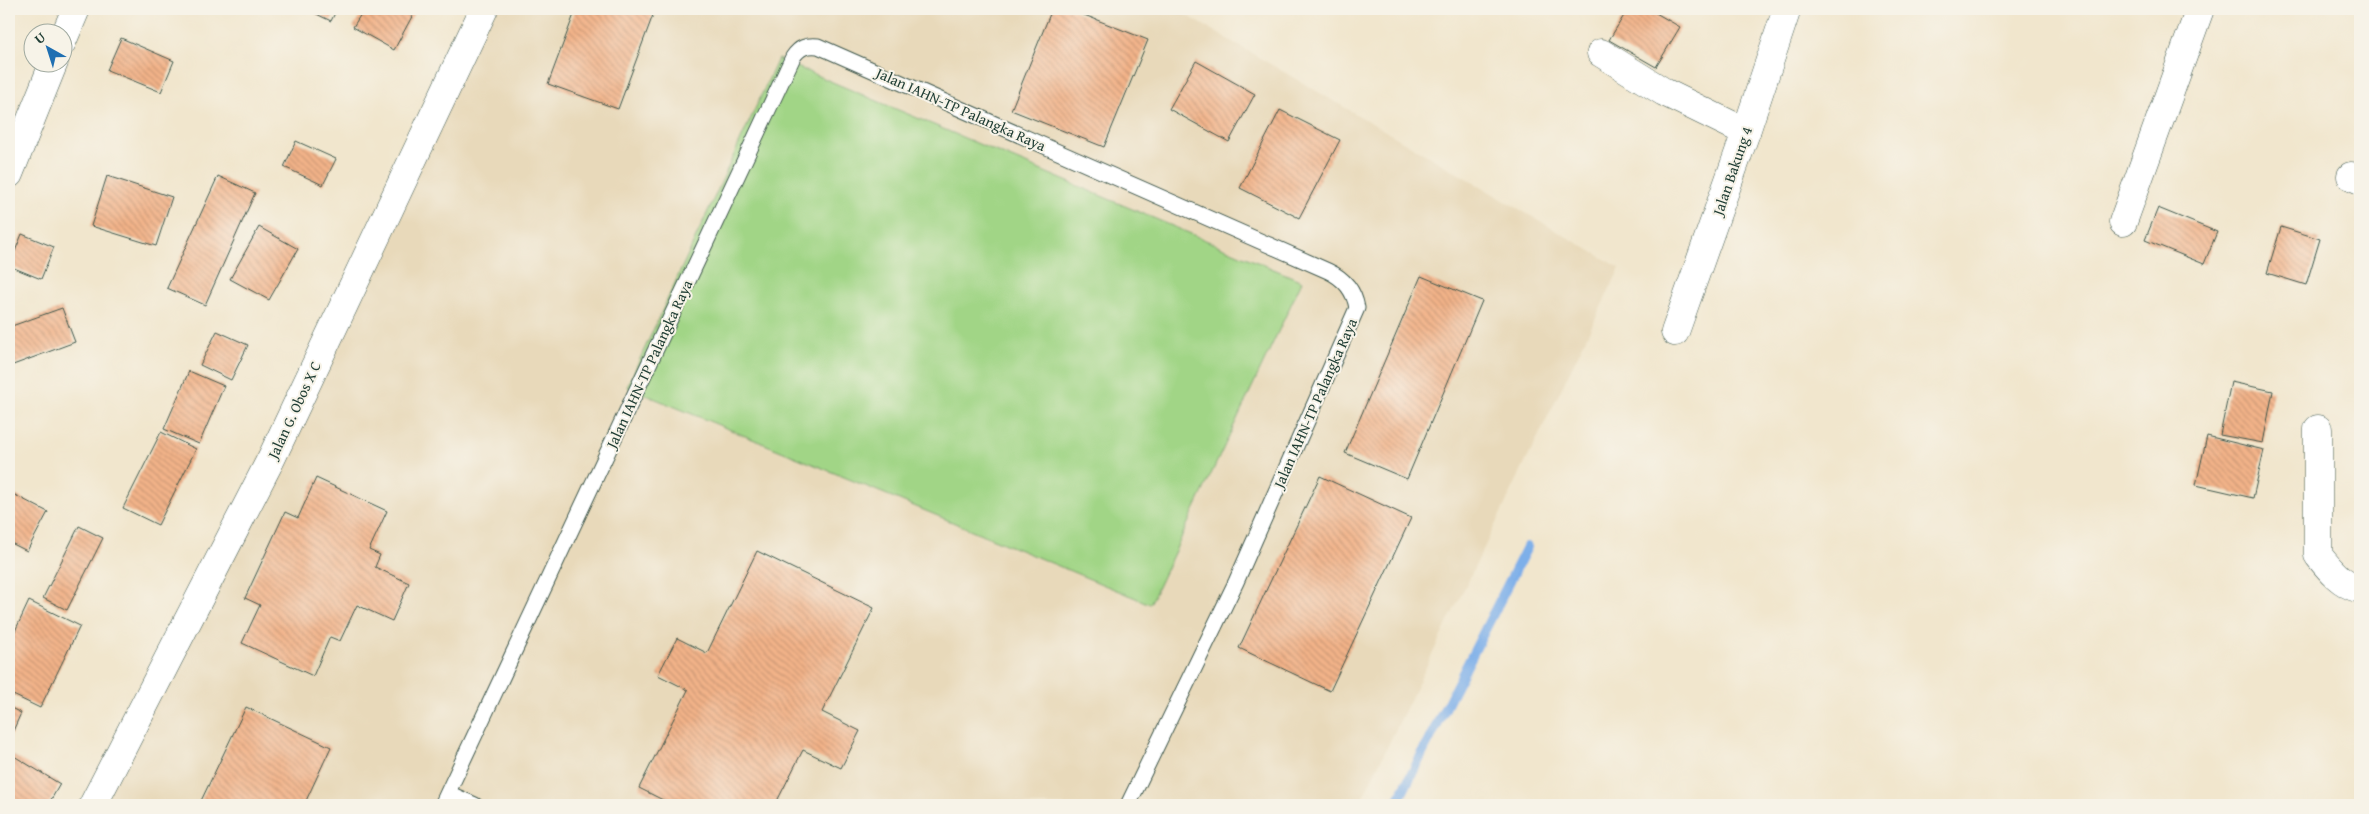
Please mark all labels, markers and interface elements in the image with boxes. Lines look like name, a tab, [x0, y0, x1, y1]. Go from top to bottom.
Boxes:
north arrow	[22, 22, 72, 72]
text: U	[30, 27, 50, 49]
street label: Jalan IAHN-TP Palangka Raya	[871, 61, 1049, 156]
street label: Jalan Bakung 4	[1706, 124, 1757, 220]
street label: Jalan IAHN-TP Palangka Raya	[600, 276, 697, 453]
street label: Jalan IAHN-TP Palangka Raya	[1267, 315, 1362, 493]
street label: Jalan G. Obos X C	[261, 358, 326, 464]

